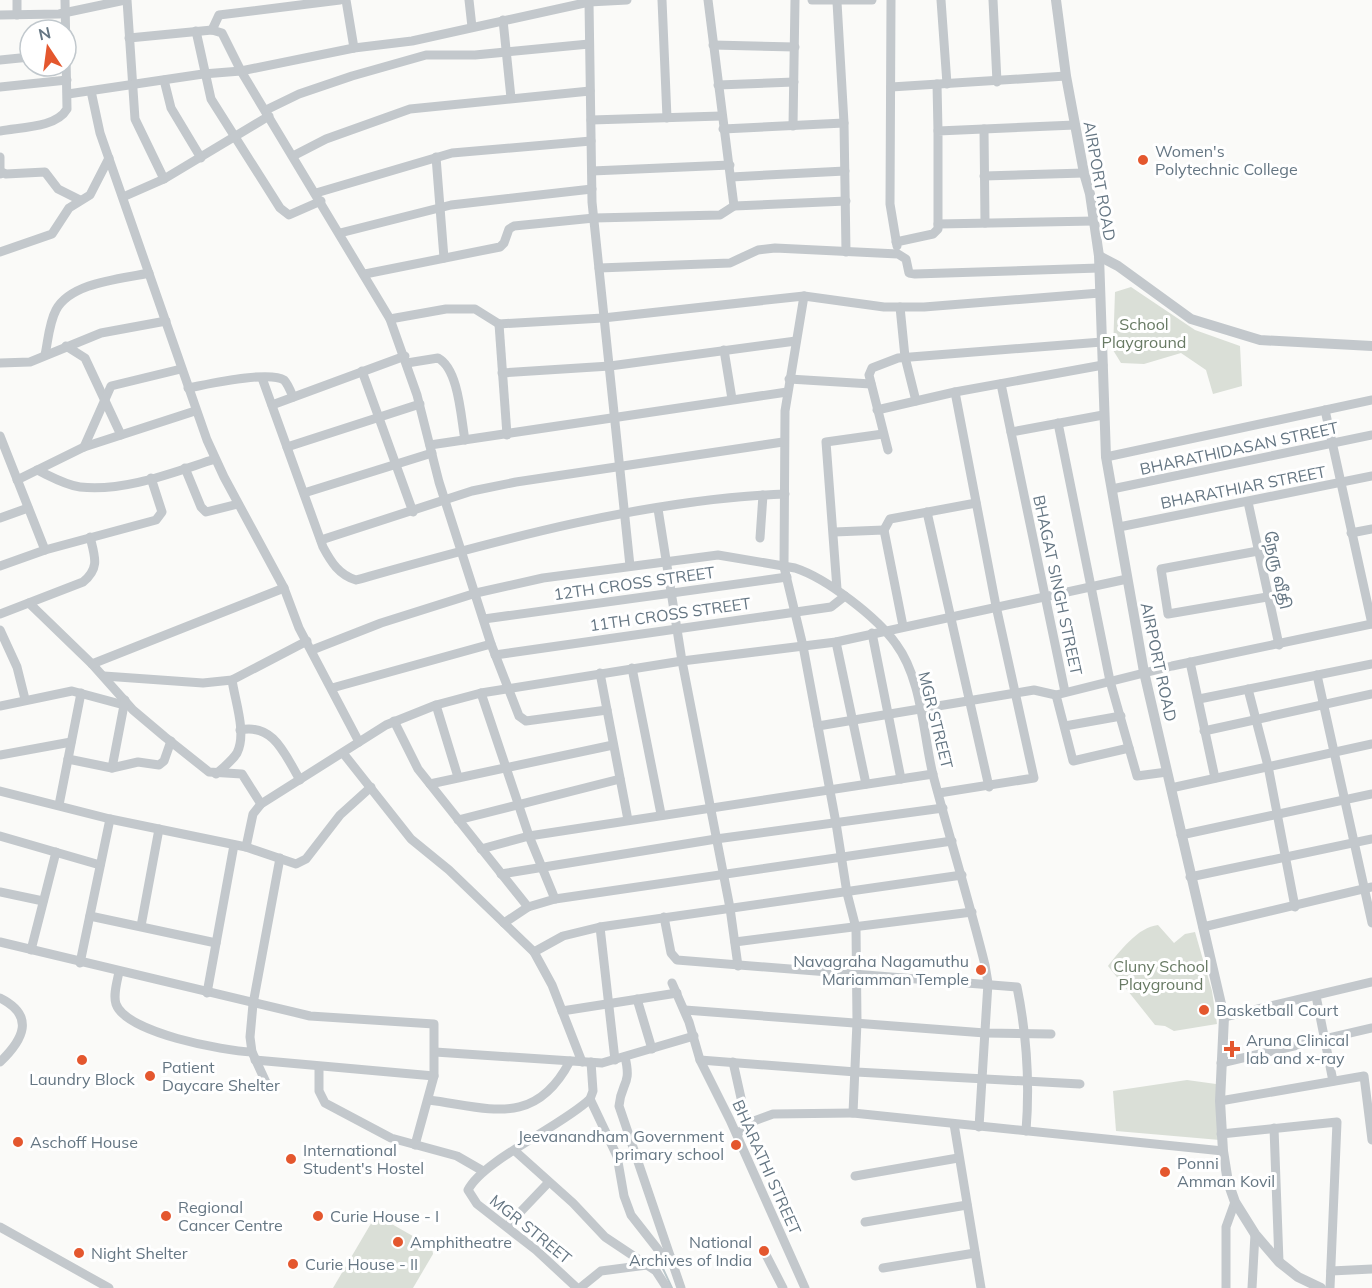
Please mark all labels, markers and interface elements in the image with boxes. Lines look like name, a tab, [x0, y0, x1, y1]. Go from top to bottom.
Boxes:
north arrow	[18, 18, 78, 78]
text: N	[36, 22, 53, 44]
street label: AIRPORT ROAD	[1080, 120, 1120, 242]
place label: Women's Polytechnic College	[1155, 141, 1298, 179]
marker: Women's Polytechnic College	[1136, 153, 1150, 167]
park label: School Playground	[1102, 314, 1186, 352]
street label: BHARATHIDASAN STREET	[1138, 417, 1340, 479]
street label: BHARATHIAR STREET	[1159, 461, 1328, 513]
street label: BHAGAT SINGH STREET	[1029, 493, 1087, 677]
street label: நேரு வீதி	[1258, 529, 1296, 611]
street label: 12TH CROSS STREET	[552, 562, 716, 604]
street label: 11TH CROSS STREET	[588, 593, 752, 635]
street label: AIRPORT ROAD	[1137, 601, 1181, 723]
street label: MGR STREET	[914, 669, 958, 771]
place label: Navagraha Nagamuthu Mariamman Temple	[793, 951, 969, 989]
park label: Cluny School Playground	[1113, 956, 1209, 994]
marker: Navagraha Nagamuthu Mariamman Temple	[974, 963, 988, 977]
place label: Basketball Court	[1216, 1000, 1339, 1020]
marker: Basketball Court	[1197, 1003, 1211, 1017]
place label: Aruna Clinical lab and x-ray	[1246, 1030, 1349, 1068]
marker: Aruna Clinical lab and x-ray	[1223, 1040, 1241, 1058]
marker: Laundry Block	[75, 1053, 89, 1067]
place label: Patient Daycare Shelter	[162, 1057, 280, 1095]
place label: Laundry Block	[29, 1069, 135, 1089]
marker: Patient Daycare Shelter	[143, 1069, 157, 1083]
street label: BHARATHI STREET	[728, 1097, 806, 1238]
place label: Jeevanandham Government primary school	[518, 1126, 724, 1164]
place label: Aschoff House	[30, 1132, 138, 1152]
marker: Aschoff House	[11, 1135, 25, 1149]
marker: Jeevanandham Government primary school	[729, 1138, 743, 1152]
place label: International Student's Hostel	[303, 1140, 424, 1178]
marker: International Student's Hostel	[284, 1152, 298, 1166]
place label: Ponni Amman Kovil	[1177, 1153, 1275, 1191]
marker: Ponni Amman Kovil	[1158, 1165, 1172, 1179]
street label: MGR STREET	[486, 1190, 576, 1268]
place label: Regional Cancer Centre	[178, 1197, 283, 1235]
place label: Curie House - I	[330, 1206, 439, 1226]
marker: Regional Cancer Centre	[159, 1209, 173, 1223]
marker: Curie House - I	[311, 1209, 325, 1223]
place label: Amphitheatre	[410, 1232, 512, 1252]
place label: National Archives of India	[629, 1232, 752, 1270]
marker: Amphitheatre	[391, 1235, 405, 1249]
place label: Night Shelter	[91, 1243, 188, 1263]
marker: National Archives of India	[757, 1244, 771, 1258]
marker: Night Shelter	[72, 1246, 86, 1260]
place label: Curie House - II	[305, 1254, 418, 1274]
marker: Curie House - II	[286, 1257, 300, 1271]

